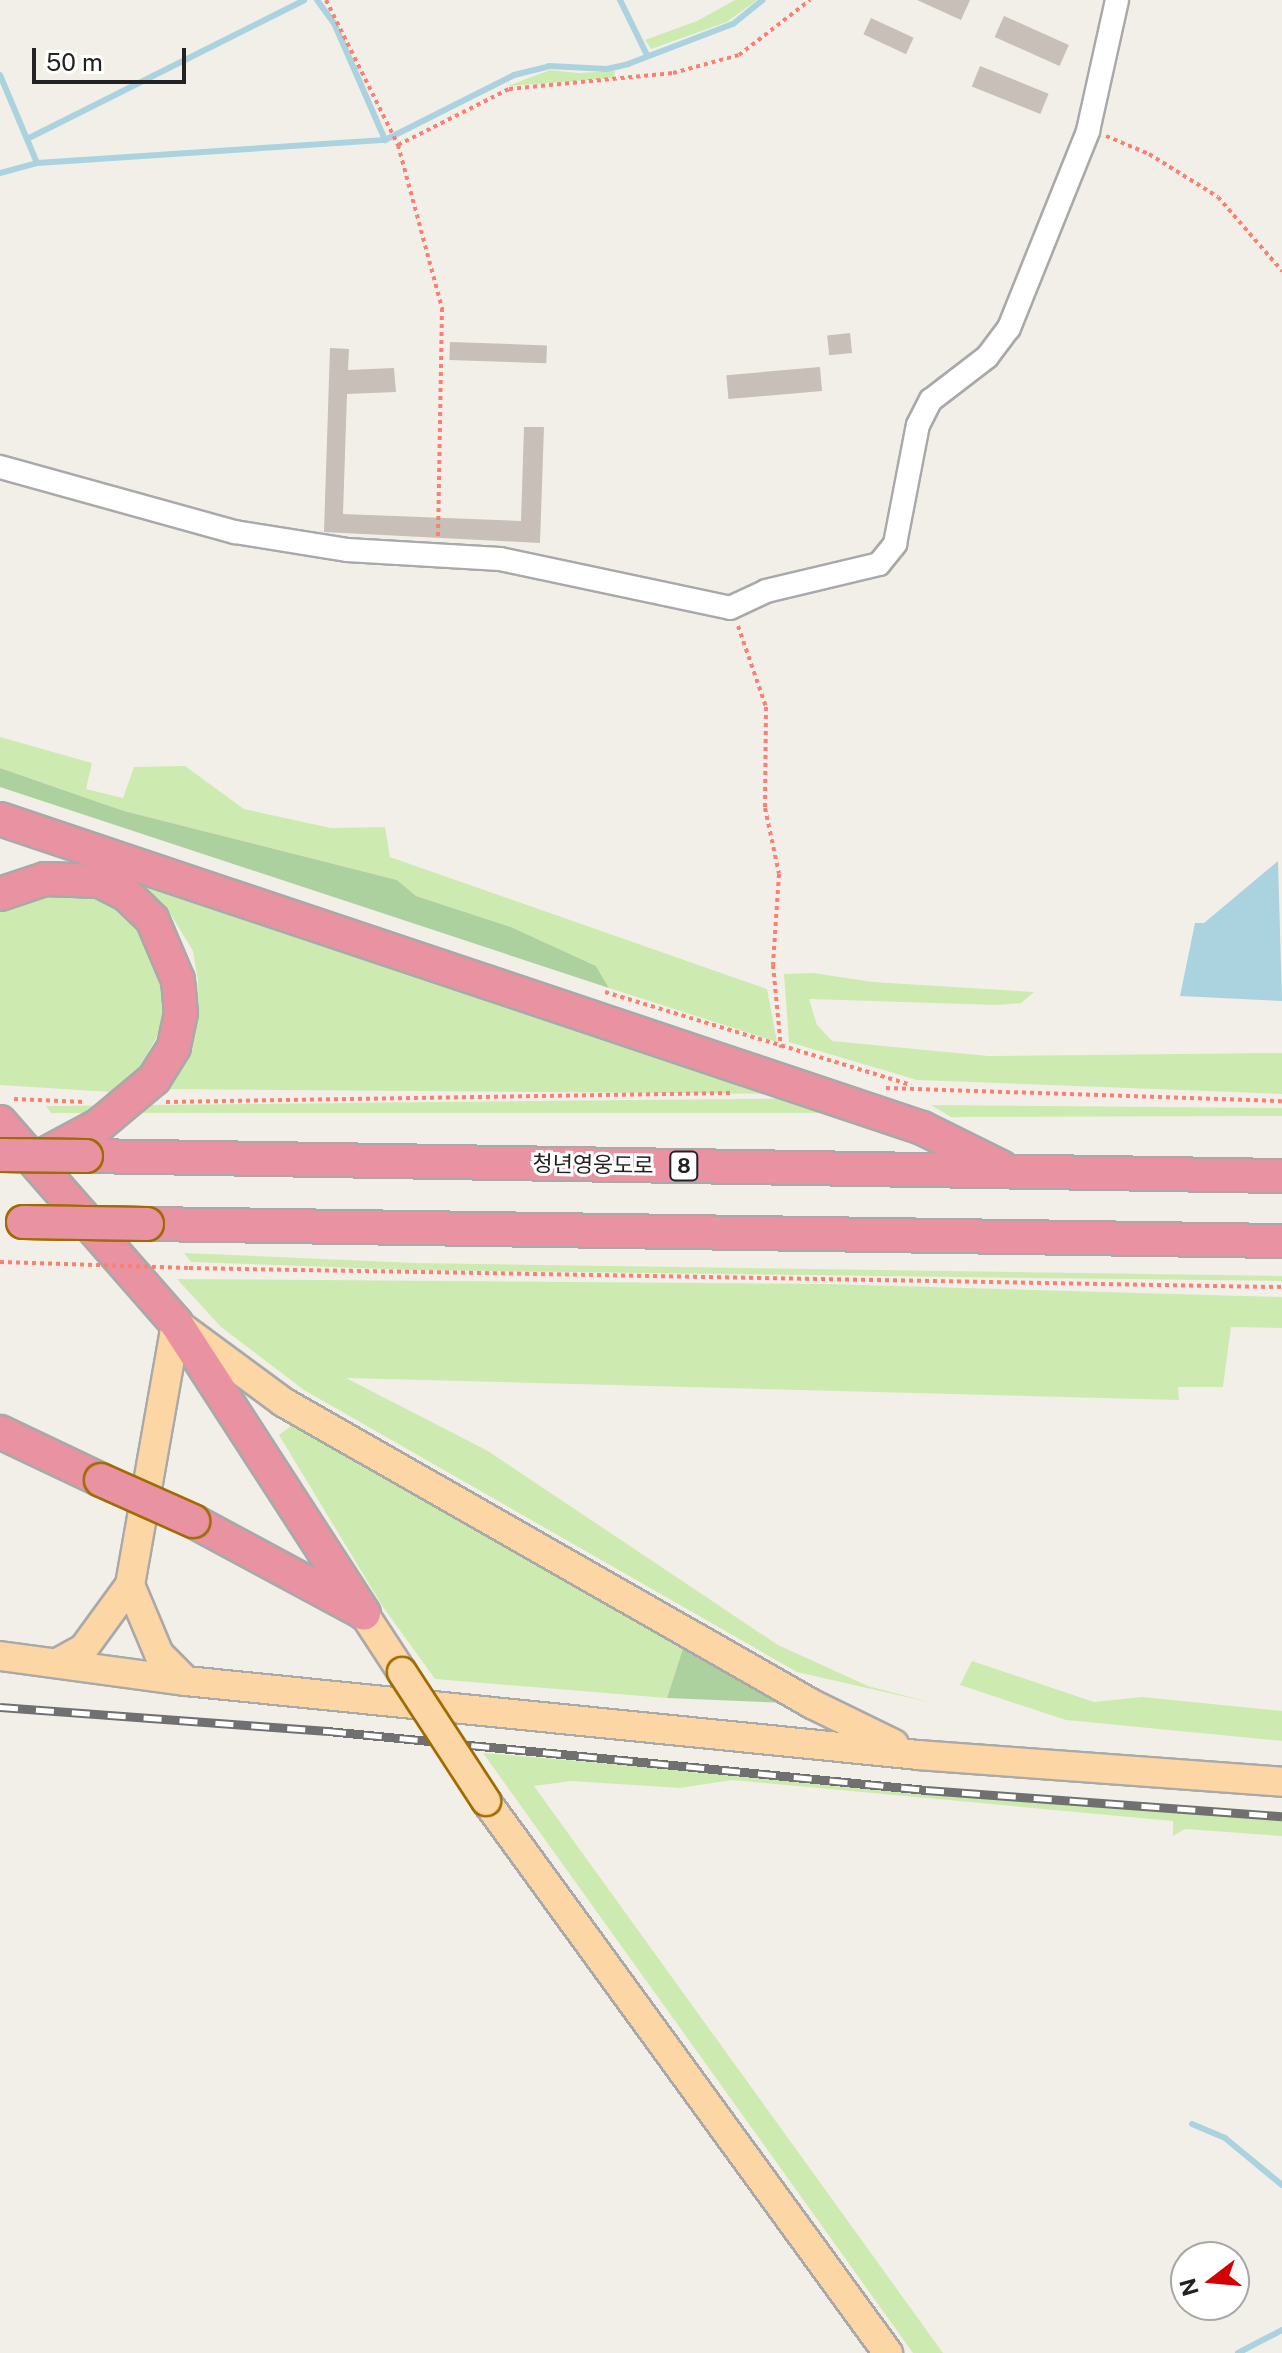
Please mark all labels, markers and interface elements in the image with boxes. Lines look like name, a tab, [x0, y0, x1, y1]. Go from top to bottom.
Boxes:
scale bar	[36, 32, 190, 82]
text: 50 m	[46, 48, 103, 76]
road number: 8	[668, 1150, 700, 1182]
street label: 청년영웅도로	[532, 1151, 654, 1179]
north arrow	[1170, 2241, 1250, 2321]
text: N	[1174, 2275, 1204, 2299]

